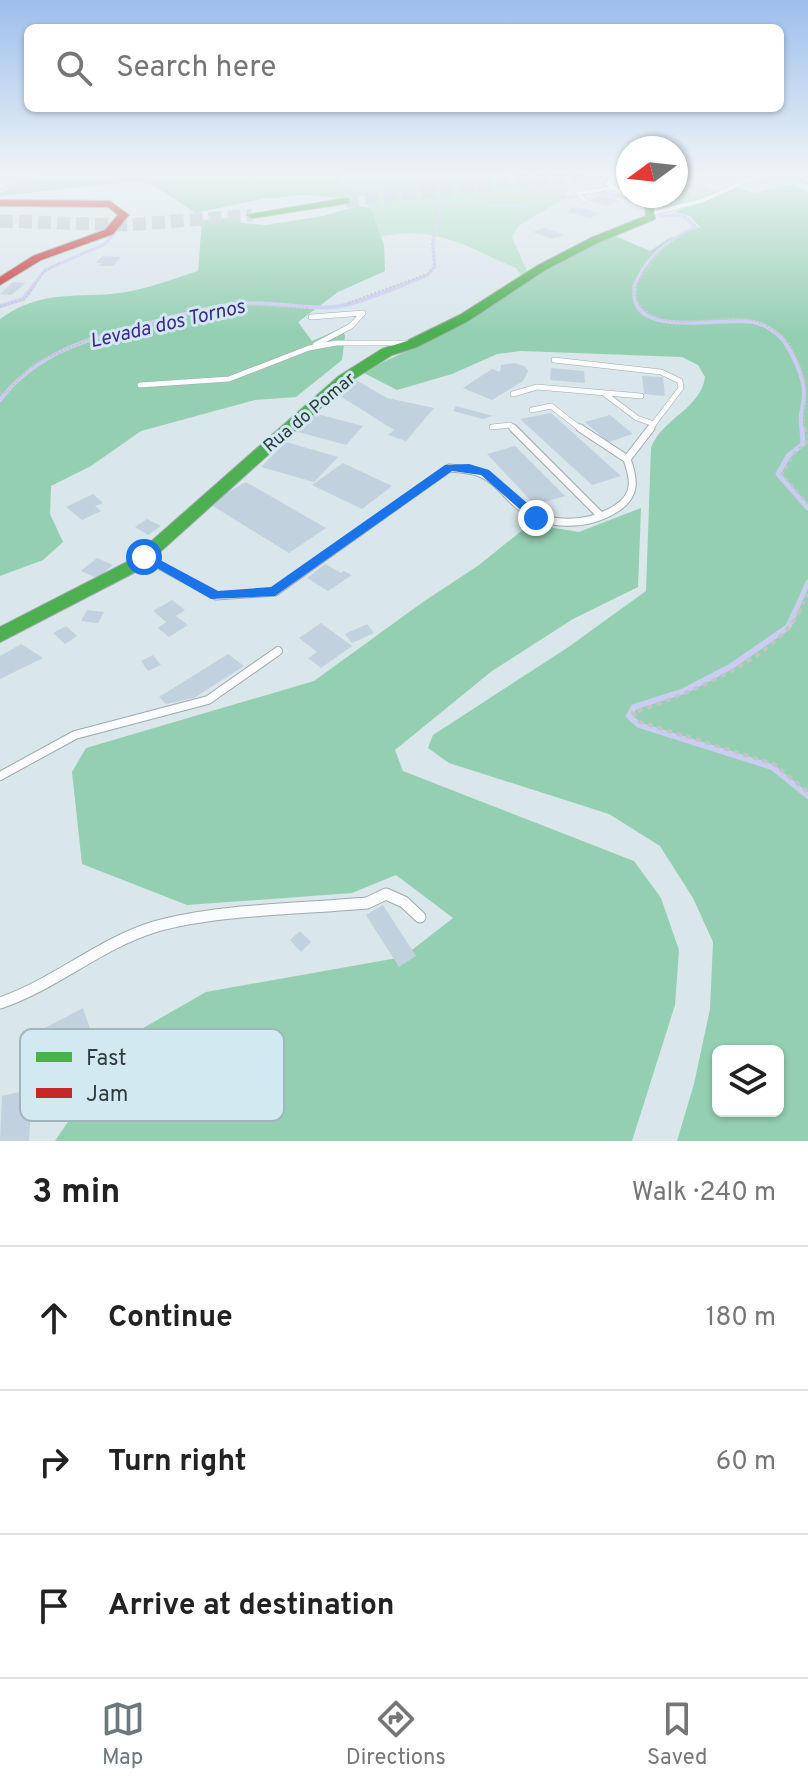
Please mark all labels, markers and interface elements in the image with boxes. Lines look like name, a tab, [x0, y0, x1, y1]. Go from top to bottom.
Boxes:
search box	[24, 24, 784, 112]
icon: search	[52, 46, 96, 90]
text: Search here	[116, 50, 276, 87]
north arrow	[616, 136, 688, 208]
water label: Levada dos Tornos	[87, 294, 248, 355]
street label: Rua do Pomar	[259, 368, 361, 458]
route end	[518, 500, 554, 536]
route start	[126, 539, 162, 575]
legend	[20, 1029, 284, 1121]
map controls	[712, 1045, 784, 1117]
button: layers	[712, 1045, 784, 1117]
text: Fast	[86, 1046, 127, 1073]
text: Jam	[86, 1082, 129, 1109]
text: 3 min	[32, 1172, 120, 1215]
text: Walk · 240 m	[632, 1177, 776, 1210]
icon: ahead	[32, 1296, 76, 1340]
text: Continue	[108, 1300, 233, 1337]
text: 180 m	[706, 1302, 776, 1335]
icon: right	[32, 1440, 76, 1484]
text: Turn right	[108, 1444, 246, 1481]
text: 60 m	[716, 1446, 776, 1479]
icon: arrive	[32, 1584, 76, 1628]
text: Arrive at destination	[108, 1588, 394, 1625]
tab: Map	[101, 1697, 145, 1772]
tab: Directions	[346, 1697, 446, 1772]
tab: Saved	[647, 1697, 707, 1772]

